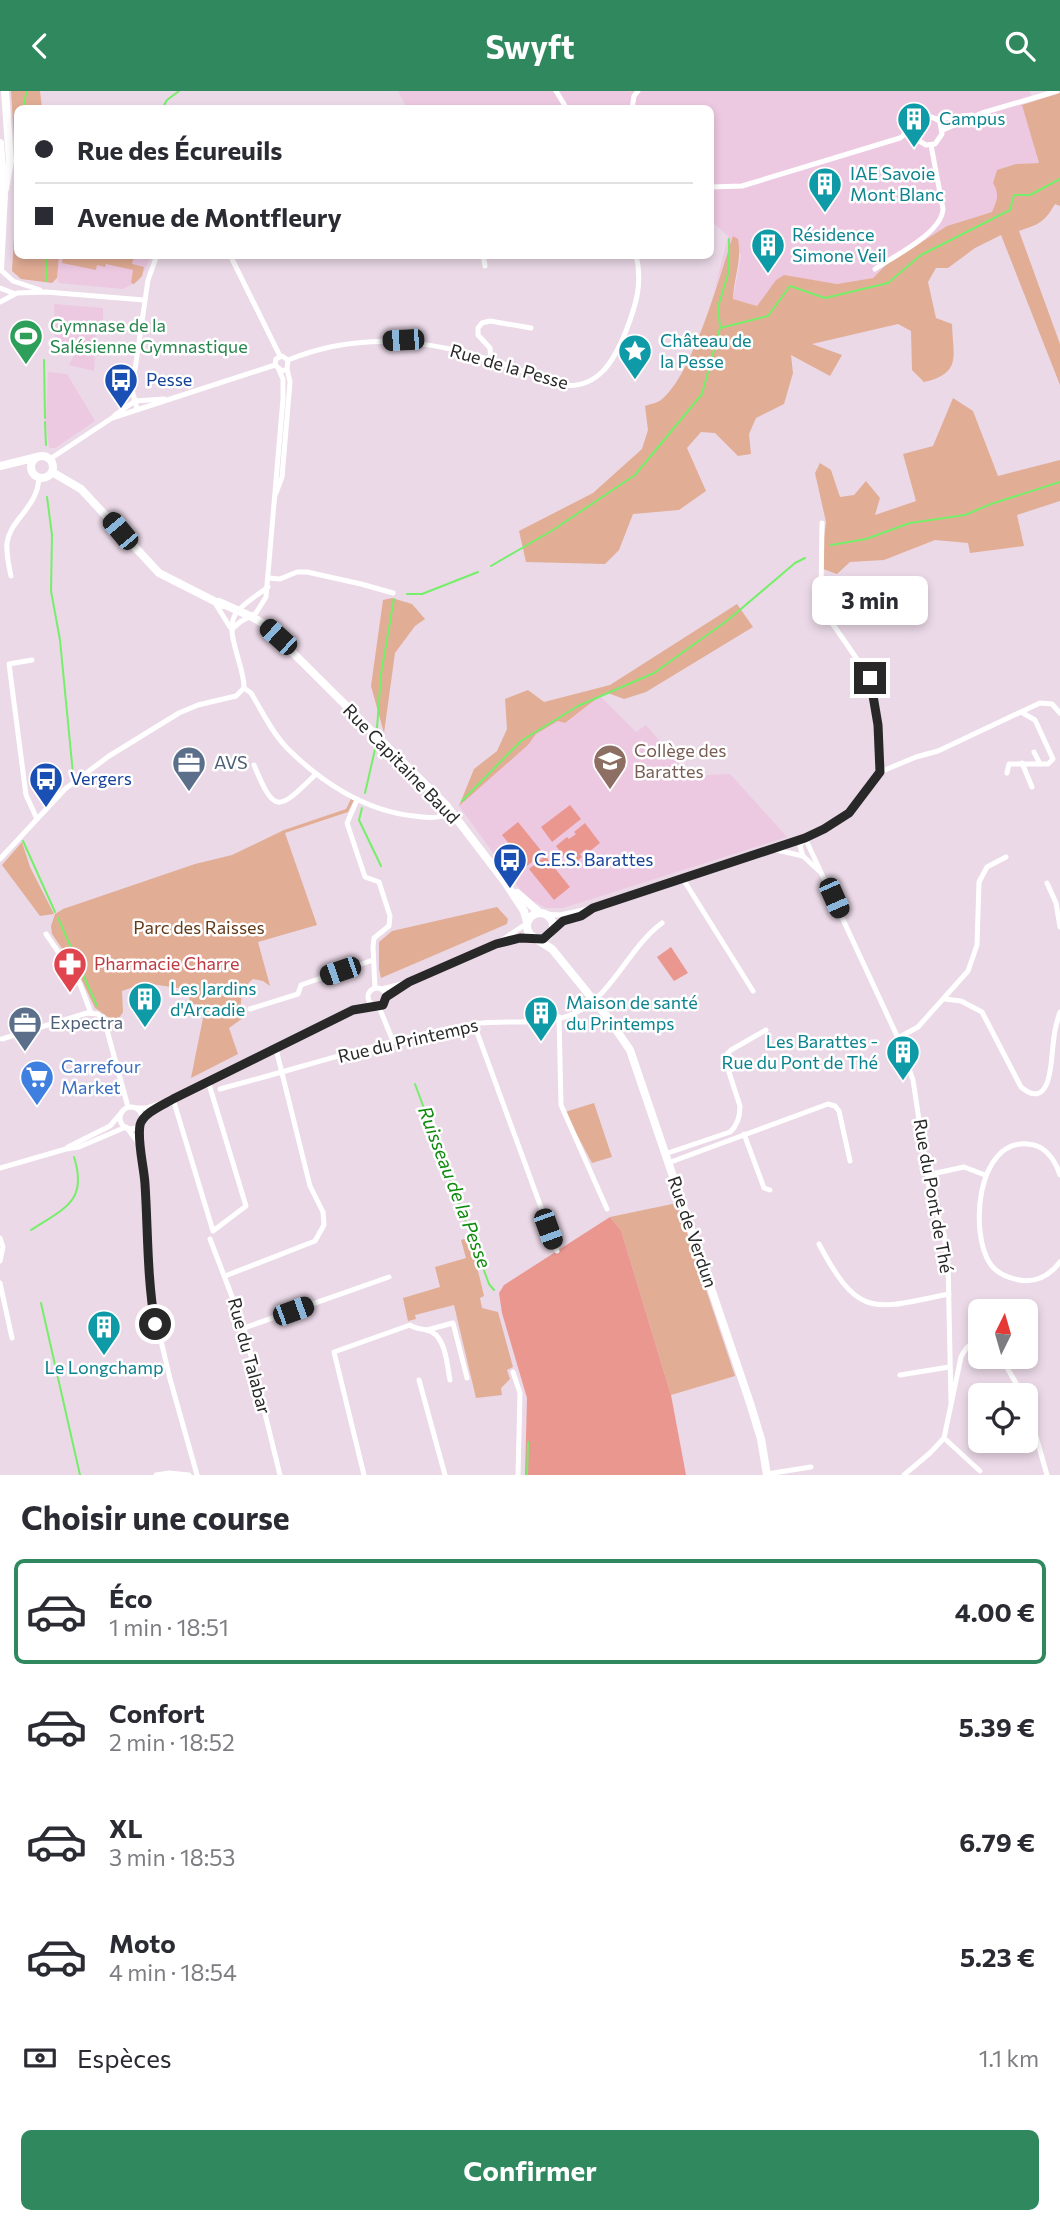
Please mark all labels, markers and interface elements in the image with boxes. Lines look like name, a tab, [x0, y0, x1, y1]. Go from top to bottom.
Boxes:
text: Swyft	[485, 26, 575, 66]
icon: back	[21, 27, 59, 65]
icon: search	[1001, 27, 1039, 65]
building icon: Campus	[895, 100, 933, 149]
place label: Campus	[939, 107, 1005, 129]
text: Rue des Écureuils	[77, 134, 282, 165]
place label: IAE Savoie Mont Blanc	[850, 162, 944, 205]
building icon: IAE Savoie Mont Blanc	[806, 165, 844, 214]
text: Avenue de Montfleury	[77, 201, 342, 232]
place label: Résidence Simone Veil	[792, 223, 887, 266]
building icon: Résidence Simone Veil	[749, 226, 787, 275]
place label: Gymnase de la Salésienne Gymnastique	[50, 314, 248, 357]
sports icon: Gymnase de la Salésienne Gymnastique	[7, 317, 45, 366]
car	[382, 328, 425, 352]
place label: Château de la Pesse	[660, 329, 752, 372]
place icon: Château de la Pesse	[616, 332, 654, 381]
street label: Rue de la Pesse	[448, 339, 571, 393]
bus stop icon: Pesse	[102, 361, 140, 410]
place label: Pesse	[146, 368, 192, 390]
car	[99, 508, 142, 554]
callout: 3 min	[812, 577, 928, 625]
text: 3 min	[841, 586, 899, 614]
car	[256, 615, 301, 659]
route end	[854, 662, 886, 694]
street label: Rue Capitaine Baud	[339, 699, 465, 828]
place label: Collège des Barattes	[634, 739, 726, 782]
school or university icon: Collège des Barattes	[591, 742, 629, 791]
office icon: AVS	[170, 744, 208, 793]
place label: AVS	[214, 751, 248, 773]
bus stop icon: Vergers	[27, 760, 65, 809]
place label: Vergers	[70, 767, 132, 789]
bus stop icon: C.E.S. Barattes	[491, 841, 529, 890]
place label: C.E.S. Barattes	[534, 848, 654, 870]
car	[816, 875, 853, 921]
park label: Parc des Raisses	[133, 916, 265, 938]
pharmacy icon: Pharmacie Charre	[51, 945, 89, 994]
place label: Pharmacie Charre	[94, 952, 239, 974]
car	[317, 954, 364, 988]
place label: Les Jardins d'Arcadie	[170, 977, 257, 1020]
building icon: Les Jardins d'Arcadie	[126, 980, 164, 1029]
place label: Maison de santé du Printemps	[566, 991, 698, 1034]
building icon: Maison de santé du Printemps	[522, 994, 560, 1043]
office icon: Expectra	[6, 1004, 44, 1053]
place label: Expectra	[50, 1011, 123, 1033]
street label: Rue du Printemps	[335, 1013, 480, 1067]
place label: Les Barattes - Rue du Pont de Thé	[722, 1030, 878, 1073]
building icon: Les Barattes - Rue du Pont de Thé	[884, 1033, 922, 1082]
place label: Carrefour Market	[61, 1055, 141, 1098]
supermarket icon: Carrefour Market	[18, 1058, 56, 1107]
water label: Ruisseau de la Pesse	[414, 1103, 497, 1271]
street label: Rue du Pont de Thé	[910, 1117, 958, 1275]
street label: Rue de Verdun	[664, 1173, 722, 1290]
car	[531, 1206, 566, 1252]
car	[270, 1294, 317, 1328]
street label: Rue du Talabar	[224, 1295, 276, 1416]
north arrow	[968, 1299, 1038, 1369]
map controls	[968, 1299, 1038, 1453]
building icon: Le Longchamp	[85, 1308, 123, 1357]
route start	[139, 1308, 171, 1340]
place label: Le Longchamp	[44, 1356, 164, 1378]
button: locate	[968, 1383, 1038, 1453]
text: Choisir une course	[21, 1497, 290, 1537]
icon: car	[25, 1580, 88, 1643]
text: Éco	[109, 1582, 153, 1613]
text: 4.00 €	[955, 1596, 1035, 1627]
text: 1 min · 18:51	[109, 1613, 229, 1641]
icon: car	[25, 1695, 88, 1758]
text: Confort	[109, 1697, 205, 1728]
text: 5.39 €	[959, 1711, 1035, 1742]
text: 2 min · 18:52	[109, 1728, 235, 1756]
icon: car	[25, 1810, 88, 1873]
text: XL	[109, 1812, 143, 1843]
text: 6.79 €	[959, 1826, 1035, 1857]
text: 3 min · 18:53	[109, 1843, 235, 1871]
icon: car	[25, 1925, 88, 1988]
text: Moto	[109, 1927, 176, 1958]
text: 5.23 €	[960, 1941, 1035, 1972]
text: 4 min · 18:54	[109, 1958, 237, 1986]
icon: cash	[21, 2039, 59, 2077]
text: Espèces	[77, 2042, 172, 2073]
text: 1.1 km	[979, 2044, 1039, 2072]
button: Confirmer	[21, 2130, 1039, 2210]

